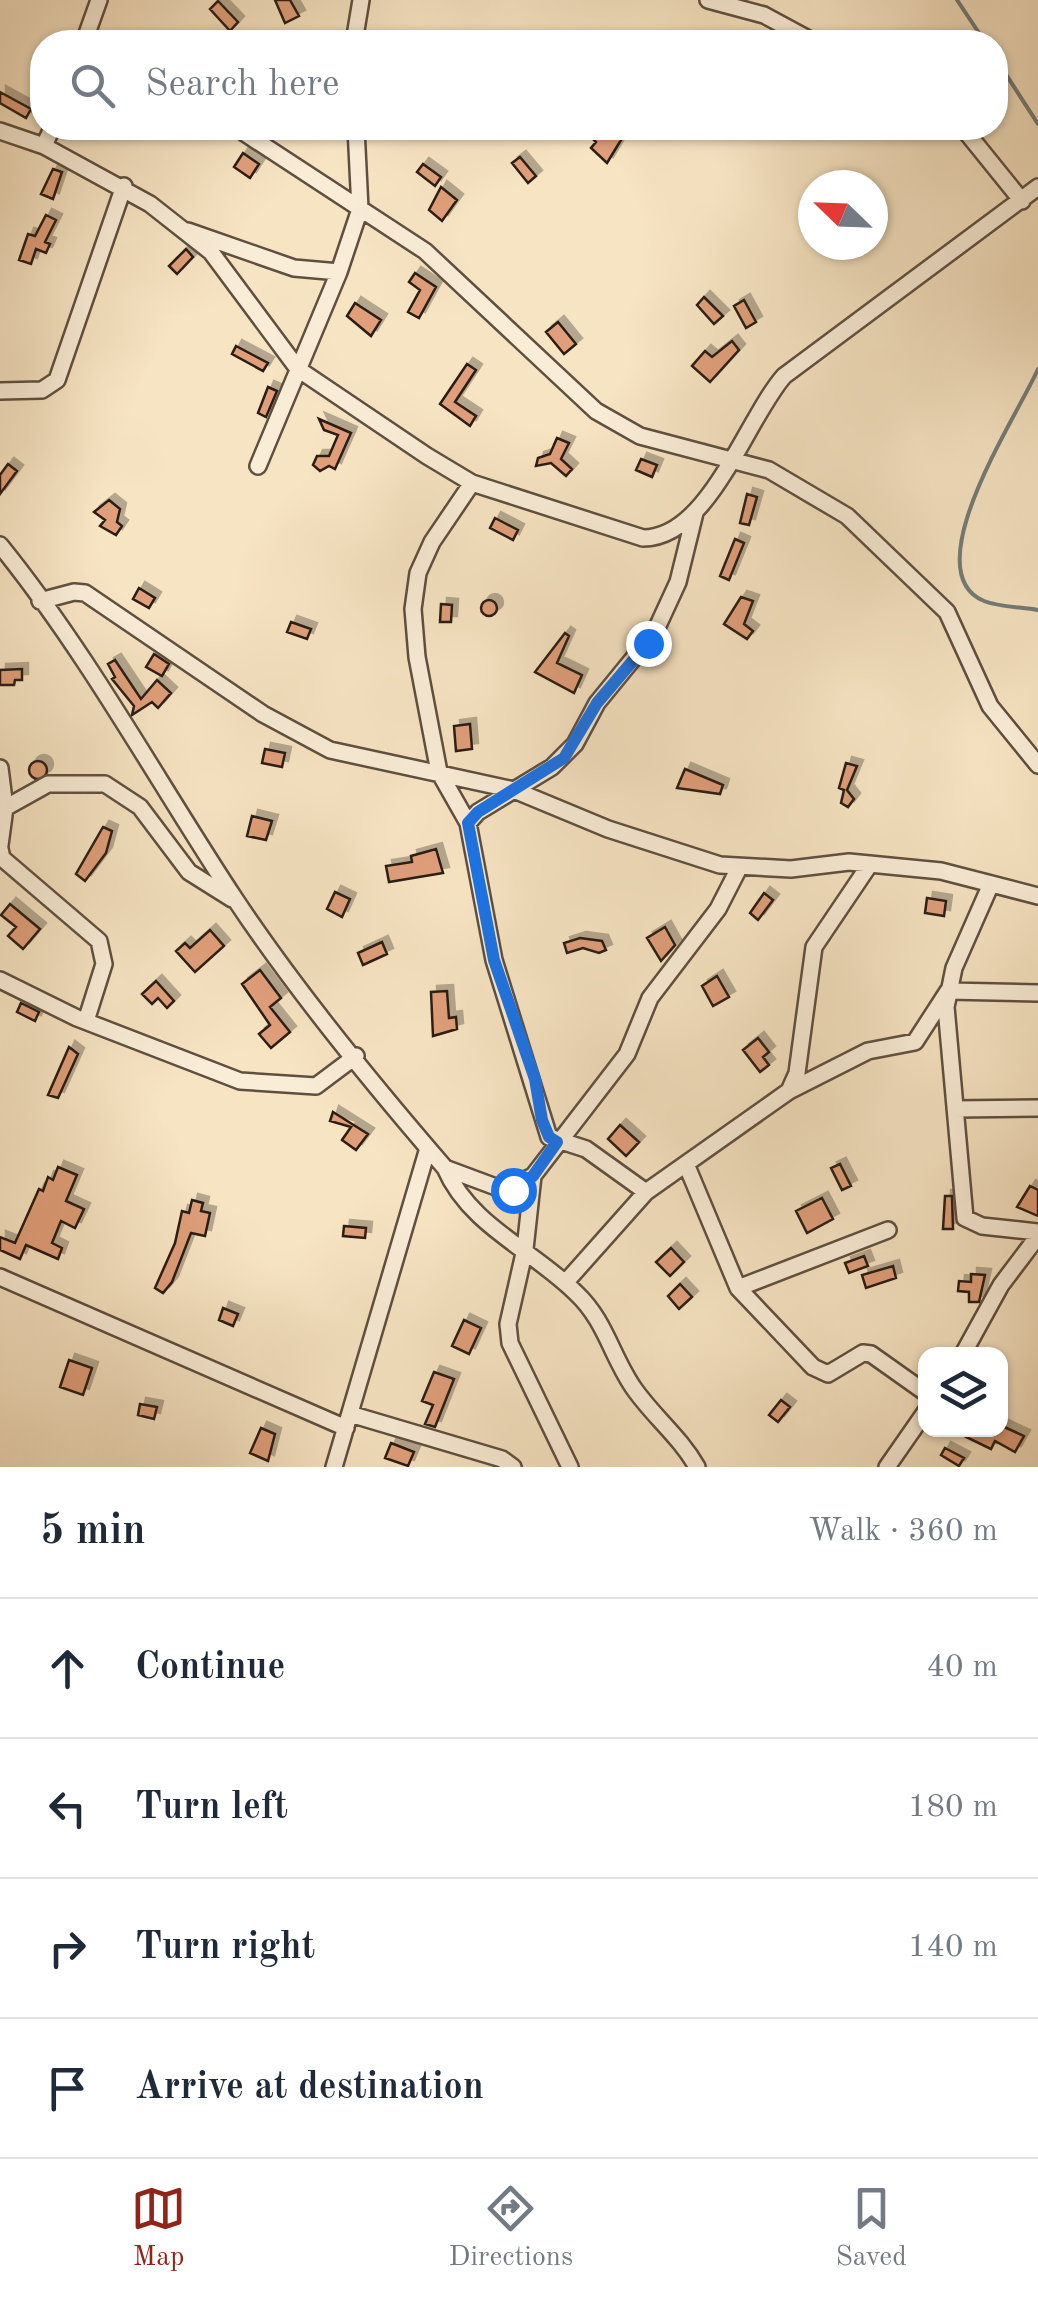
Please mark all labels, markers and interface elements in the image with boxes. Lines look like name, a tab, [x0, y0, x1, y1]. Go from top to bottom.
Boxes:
search box	[30, 30, 1008, 140]
icon: search	[65, 58, 120, 113]
text: Search here	[145, 66, 340, 104]
north arrow	[798, 170, 888, 260]
route end	[626, 621, 672, 667]
route start	[491, 1168, 537, 1214]
map controls	[918, 1347, 1008, 1437]
button: layers	[918, 1347, 1008, 1437]
text: 5 min	[40, 1511, 146, 1553]
text: Walk · 360 m	[808, 1516, 998, 1548]
icon: ahead	[40, 1641, 95, 1696]
text: Continue	[135, 1649, 285, 1687]
text: 40 m	[927, 1652, 998, 1684]
icon: left	[40, 1781, 95, 1836]
text: Turn left	[135, 1789, 288, 1827]
text: 180 m	[908, 1792, 998, 1824]
icon: right	[40, 1921, 95, 1976]
text: Turn right	[135, 1929, 315, 1967]
text: 140 m	[908, 1932, 998, 1964]
icon: arrive	[40, 2061, 95, 2116]
text: Arrive at destination	[135, 2069, 484, 2107]
tab: Map	[131, 2181, 186, 2276]
tab: Directions	[449, 2181, 573, 2276]
tab: Saved	[835, 2181, 907, 2276]

